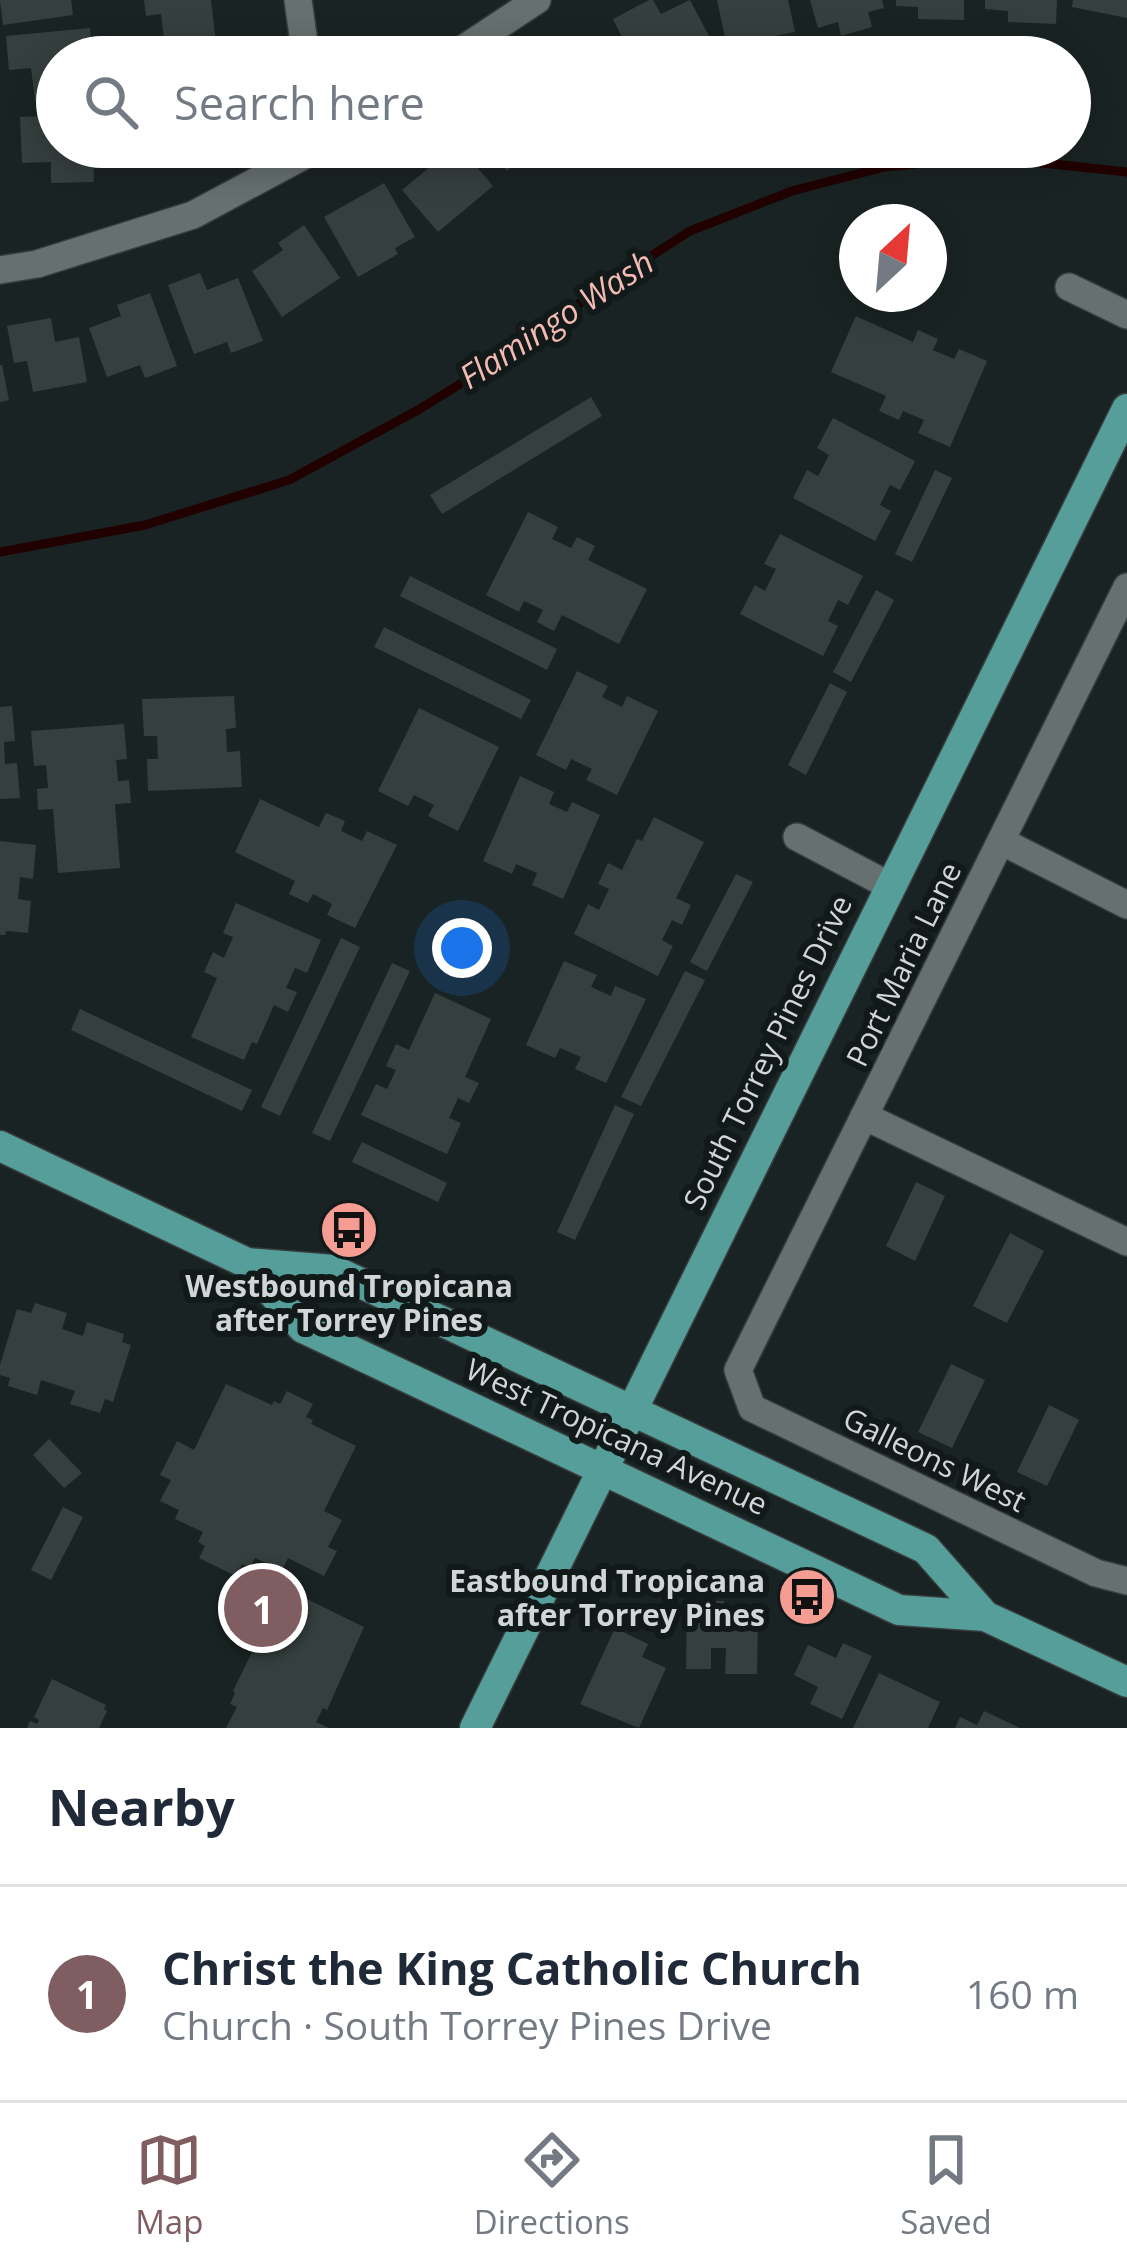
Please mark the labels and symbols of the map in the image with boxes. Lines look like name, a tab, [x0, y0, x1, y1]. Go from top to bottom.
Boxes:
north arrow	[839, 204, 947, 312]
water label: Flamingo Wash	[450, 239, 662, 399]
street label: Port Maria Lane	[836, 855, 970, 1073]
street label: South Torrey Pines Drive	[673, 888, 861, 1216]
your location	[432, 918, 492, 978]
bus stop icon: Westbound Tropicana after Torrey Pines	[318, 1199, 380, 1261]
place label: Westbound Tropicana after Torrey Pines	[185, 1265, 513, 1340]
street label: West Tropicana Avenue	[460, 1348, 774, 1524]
street label: Galleons West	[837, 1397, 1033, 1521]
place label: Eastbound Tropicana after Torrey Pines	[449, 1560, 765, 1635]
pin: 1	[224, 1563, 302, 1653]
bus stop icon: Eastbound Tropicana after Torrey Pines	[776, 1566, 838, 1628]

